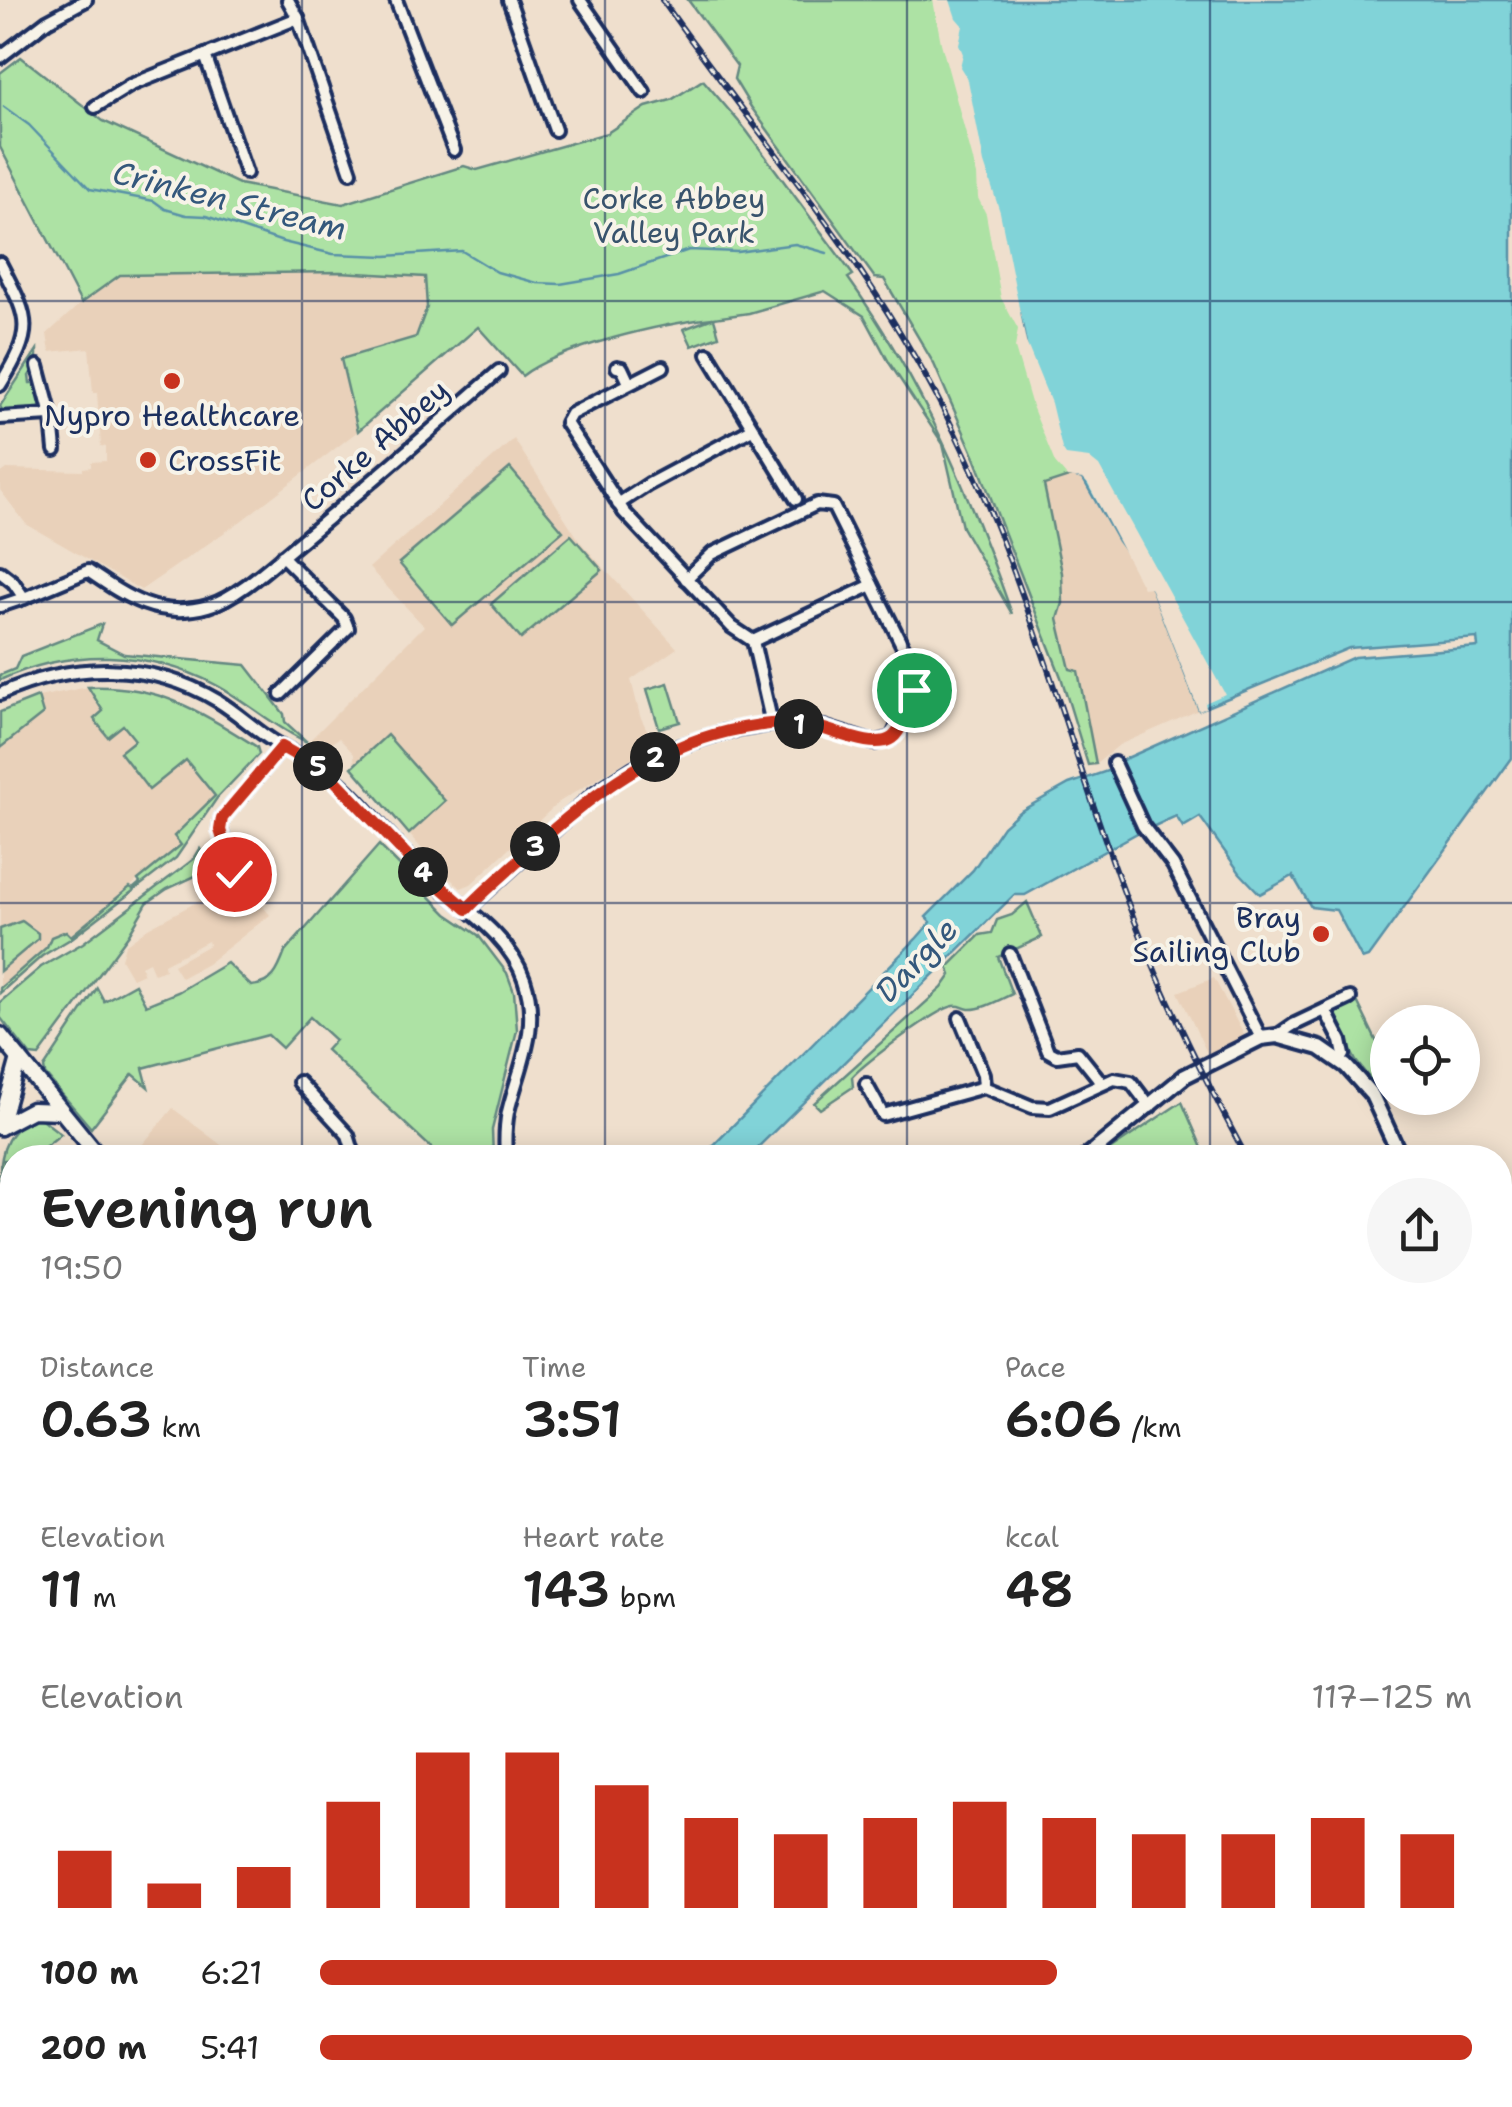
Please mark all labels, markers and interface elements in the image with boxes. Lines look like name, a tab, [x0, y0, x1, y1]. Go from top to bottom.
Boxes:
water label: Crinken Stream	[108, 150, 352, 250]
park label: Corke Abbey Valley Park	[583, 178, 765, 253]
marker: Nypro Healthcare	[161, 370, 183, 392]
street label: Corke Abbey	[293, 370, 457, 520]
place label: Nypro Healthcare	[44, 395, 300, 436]
place label: CrossFit	[168, 440, 282, 481]
marker: CrossFit	[137, 449, 159, 471]
pin	[872, 648, 957, 733]
icon: arrive	[887, 663, 942, 718]
pin: 1	[774, 699, 824, 749]
text: 1	[793, 705, 805, 743]
pin: 2	[630, 732, 680, 782]
text: 2	[645, 738, 665, 776]
pin: 5	[293, 741, 343, 791]
text: 5	[309, 747, 327, 785]
pin: 3	[510, 821, 560, 871]
text: 3	[525, 827, 545, 865]
pin	[192, 832, 277, 917]
icon: check	[207, 847, 262, 902]
pin: 4	[398, 847, 448, 897]
text: 4	[413, 853, 433, 891]
place label: Bray Sailing Club	[1133, 897, 1301, 972]
water label: Dargle	[865, 908, 967, 1012]
marker: Bray Sailing Club	[1310, 923, 1332, 945]
map controls	[1370, 1005, 1480, 1115]
button: locate	[1370, 1005, 1480, 1115]
text: Evening run	[40, 1171, 373, 1245]
button: share	[1367, 1178, 1472, 1283]
text: 19:50	[40, 1246, 124, 1289]
text: Distance	[40, 1348, 155, 1386]
text: Time	[522, 1348, 587, 1386]
text: Pace	[1005, 1348, 1066, 1386]
text: 0.63	[40, 1386, 152, 1453]
text: 3:51	[522, 1386, 622, 1453]
text: 6:06	[1005, 1386, 1122, 1453]
text: km	[152, 1408, 201, 1446]
text: /km	[1122, 1408, 1182, 1446]
text: Elevation	[40, 1518, 165, 1556]
text: Heart rate	[522, 1518, 665, 1556]
text: kcal	[1005, 1518, 1059, 1556]
text: 11	[40, 1556, 83, 1623]
text: 143	[522, 1556, 610, 1623]
text: 48	[1005, 1556, 1074, 1623]
text: m	[83, 1578, 117, 1616]
text: bpm	[610, 1578, 676, 1616]
text: Elevation	[40, 1675, 183, 1718]
text: 117–125 m	[1312, 1675, 1472, 1718]
text: 100 m	[40, 1951, 139, 1994]
text: 6:21	[200, 1951, 263, 1994]
text: 200 m	[40, 2026, 147, 2069]
text: 5:41	[200, 2026, 259, 2069]

